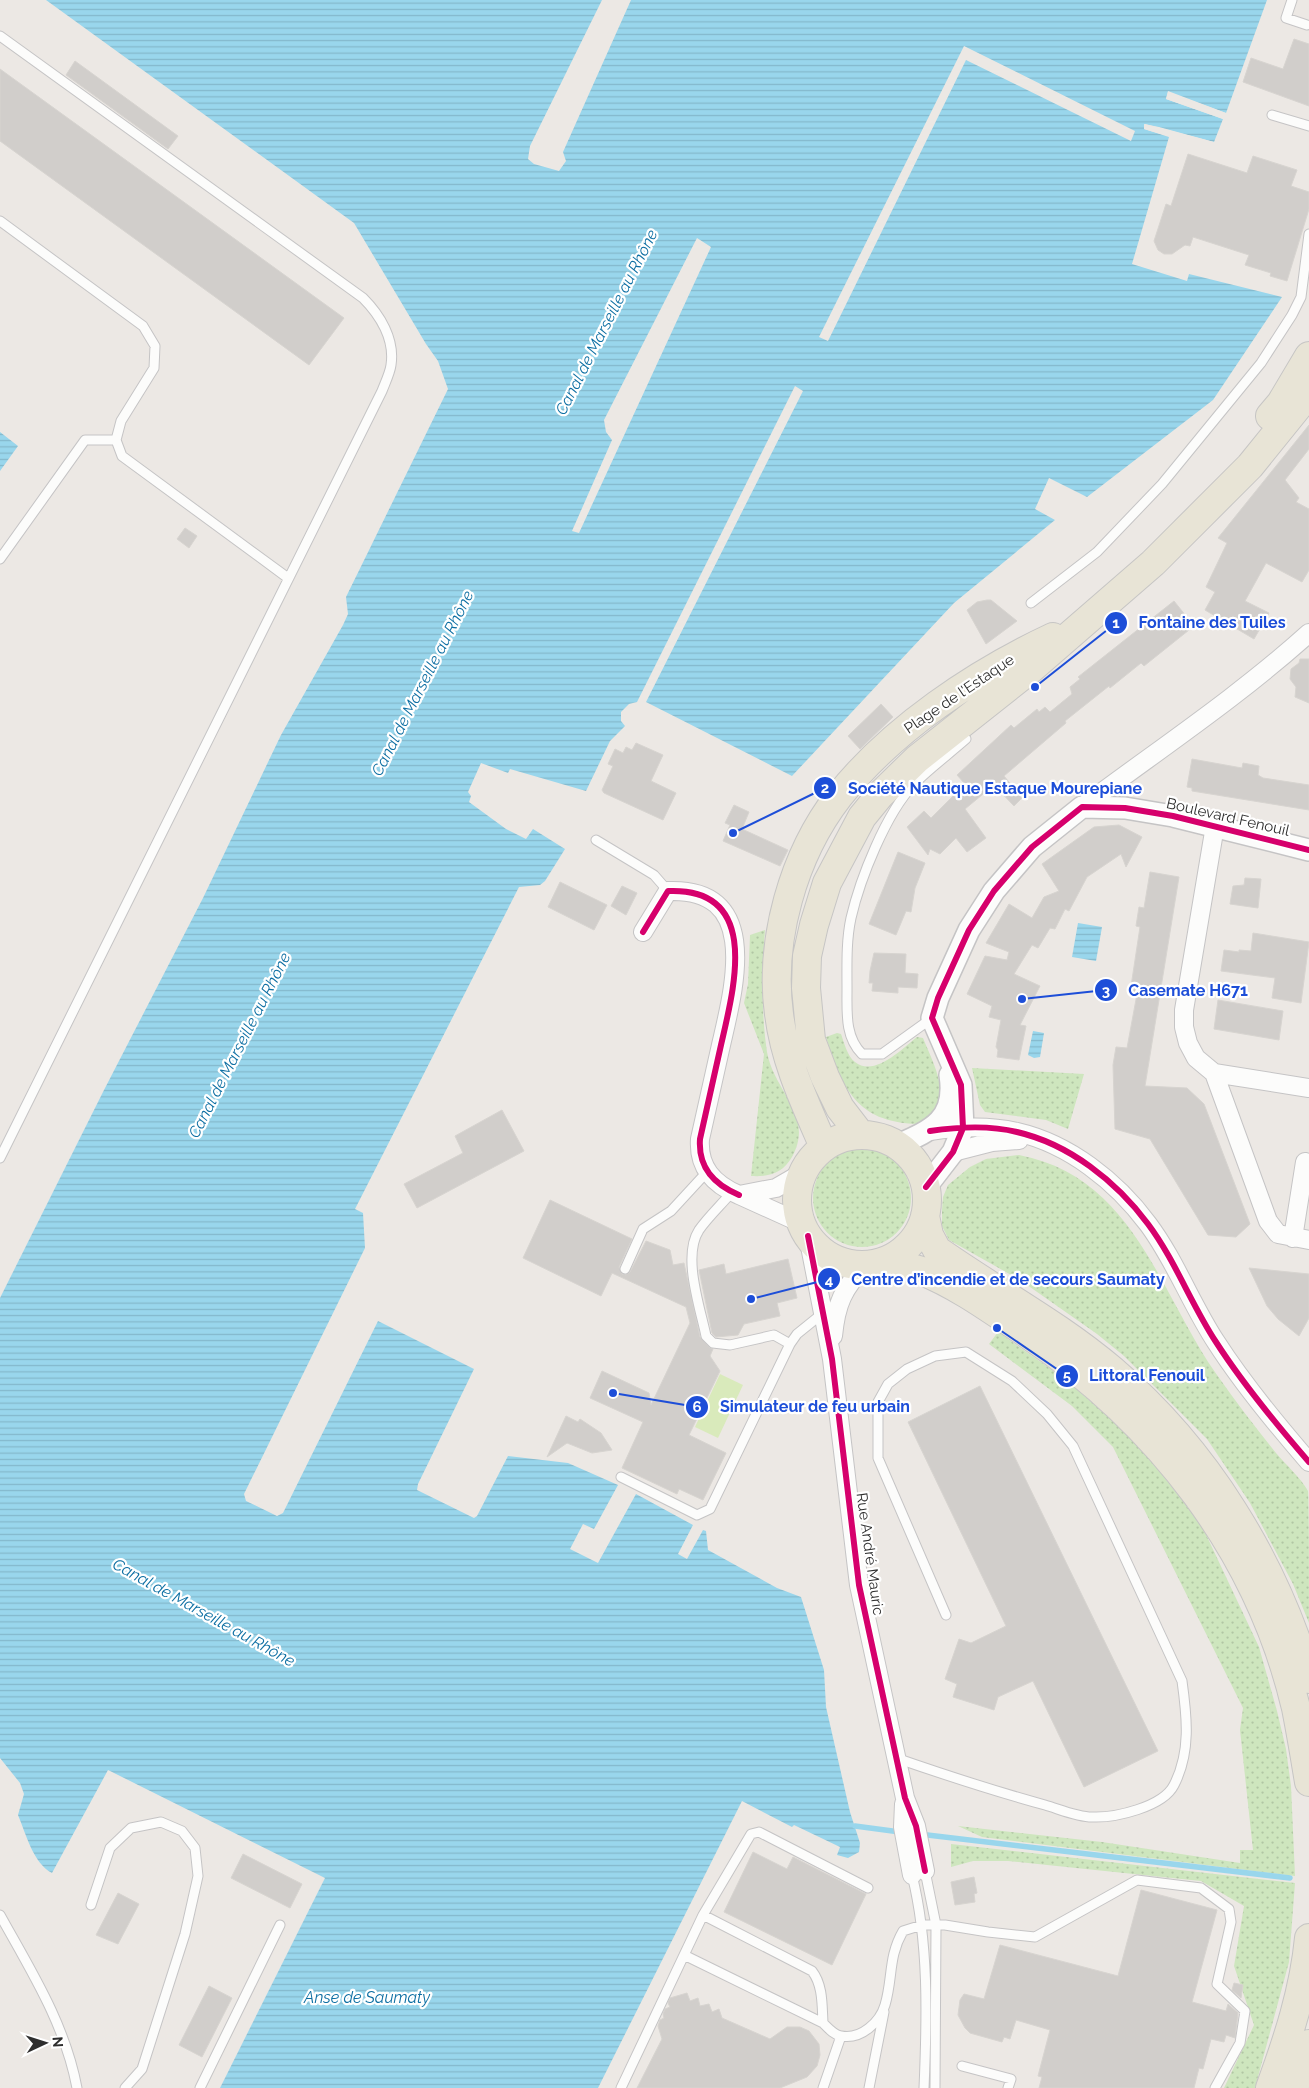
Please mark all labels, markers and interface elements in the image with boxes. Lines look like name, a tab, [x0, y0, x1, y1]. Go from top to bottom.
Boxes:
water label: Canal de Marseille au Rhône	[551, 226, 662, 418]
water label: Canal de Marseille au Rhône	[367, 587, 478, 779]
callout: Fontaine des Tuiles	[1104, 607, 1296, 638]
text: Fontaine des Tuiles	[1138, 613, 1286, 632]
text: 1	[1112, 614, 1120, 632]
street label: Plage de l'Estaque	[901, 650, 1018, 737]
callout: Société Nautique Estaque Mourepiane	[813, 772, 1152, 803]
text: 2	[821, 779, 829, 797]
text: Société Nautique Estaque Mourepiane	[848, 779, 1143, 798]
street label: Boulevard Fenouil	[1165, 794, 1292, 840]
water label: Canal de Marseille au Rhône	[184, 949, 295, 1141]
callout: Casemate H671	[1093, 975, 1258, 1006]
text: Casemate H671	[1128, 981, 1248, 1000]
text: 3	[1102, 982, 1110, 1000]
callout: Centre d’incendie et de secours Saumaty	[816, 1264, 1175, 1295]
text: Centre d’incendie et de secours Saumaty	[851, 1270, 1165, 1289]
text: 4	[825, 1271, 834, 1289]
callout: Littoral Fenouil	[1054, 1360, 1216, 1391]
text: Littoral Fenouil	[1089, 1366, 1206, 1385]
text: 5	[1063, 1367, 1071, 1385]
callout: Simulateur de feu urbain	[685, 1391, 920, 1422]
text: Simulateur de feu urbain	[720, 1397, 910, 1416]
text: 6	[692, 1398, 702, 1416]
street label: Rue André Mauric	[852, 1492, 888, 1616]
water label: Canal de Marseille au Rhône	[109, 1554, 299, 1671]
water label: Anse de Saumaty	[303, 1988, 431, 2007]
north arrow	[20, 2018, 70, 2068]
text: N	[50, 2036, 66, 2048]

